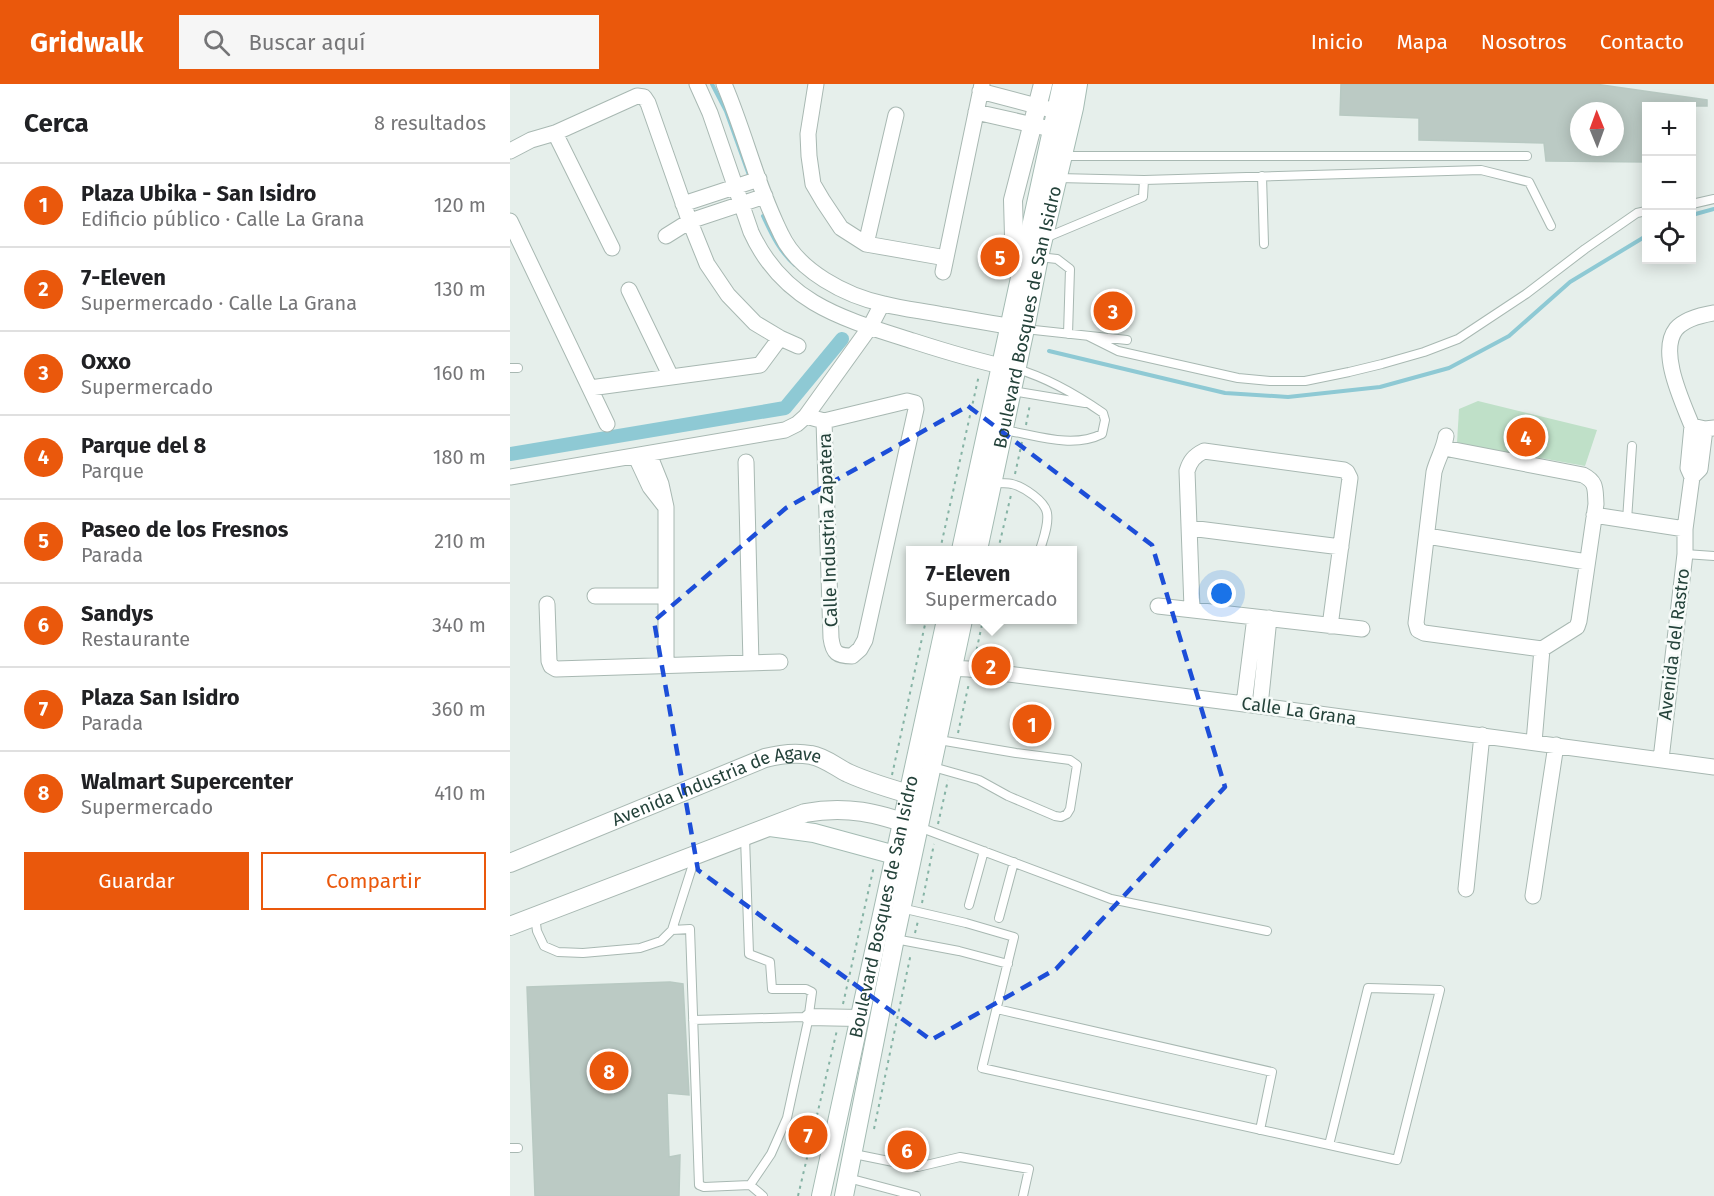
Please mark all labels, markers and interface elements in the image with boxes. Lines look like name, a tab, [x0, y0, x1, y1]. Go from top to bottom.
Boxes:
search box	[179, 15, 599, 69]
text: Gridwalk	[30, 26, 143, 59]
icon: search	[200, 26, 233, 59]
text: Buscar aquí	[248, 29, 366, 56]
text: Inicio	[1311, 29, 1363, 55]
text: Mapa	[1396, 29, 1448, 55]
text: Nosotros	[1481, 29, 1567, 55]
text: Contacto	[1600, 29, 1684, 55]
north arrow	[1570, 102, 1624, 156]
map controls	[1642, 102, 1696, 264]
button: +	[1642, 102, 1696, 156]
text: Cerca	[24, 108, 89, 139]
text: 8 resultados	[374, 111, 486, 135]
button: −	[1642, 156, 1696, 210]
text: Plaza Ubika - San Isidro	[81, 180, 316, 207]
street label: Boulevard Bosques de San Isidro	[989, 184, 1066, 451]
text: 1	[39, 193, 48, 217]
text: 120 m	[434, 193, 486, 217]
text: Edificio público · Calle La Grana	[81, 207, 364, 231]
button: locate	[1642, 210, 1696, 264]
pin: 5	[980, 234, 1020, 279]
text: 7-Eleven	[81, 264, 166, 291]
text: 2	[38, 277, 49, 301]
text: 130 m	[434, 277, 486, 301]
pin: 3	[1094, 288, 1132, 334]
text: Supermercado · Calle La Grana	[81, 291, 357, 315]
text: Oxxo	[81, 348, 131, 375]
text: 3	[38, 361, 49, 385]
text: 160 m	[433, 361, 486, 385]
text: Supermercado	[81, 375, 213, 399]
pin: 4	[1506, 414, 1546, 460]
text: Parque del 8	[81, 432, 206, 459]
street label: Calle Industria Zapatera	[814, 432, 842, 628]
text: 4	[38, 445, 49, 469]
text: 180 m	[433, 445, 486, 469]
text: Parque	[81, 459, 144, 483]
text: Paseo de los Fresnos	[81, 516, 288, 543]
text: 5	[38, 529, 49, 553]
text: 210 m	[434, 529, 486, 553]
text: Parada	[81, 543, 143, 567]
popup	[906, 546, 1077, 624]
text: 7-Eleven	[925, 560, 1010, 587]
street label: Avenida del Rastro	[1654, 567, 1694, 721]
your location	[1207, 579, 1236, 608]
text: Supermercado	[925, 587, 1058, 611]
text: Sandys	[81, 600, 153, 627]
text: 6	[38, 613, 49, 637]
text: 340 m	[432, 613, 486, 637]
text: Restaurante	[81, 627, 190, 651]
pin: 2	[972, 644, 1010, 688]
text: Plaza San Isidro	[81, 684, 240, 711]
street label: Calle La Grana	[1240, 692, 1358, 730]
text: 7	[39, 697, 48, 721]
text: 360 m	[432, 697, 486, 721]
pin: 1	[1012, 702, 1052, 746]
text: Parada	[81, 711, 143, 735]
street label: Avenida Industria de Agave	[609, 742, 824, 831]
text: Walmart Supercenter	[81, 768, 293, 795]
street label: Boulevard Bosques de San Isidro	[845, 773, 923, 1040]
text: 8	[38, 781, 49, 805]
text: 410 m	[434, 781, 486, 805]
text: Supermercado	[81, 795, 213, 819]
button: Guardar	[24, 852, 249, 910]
button: Compartir	[261, 852, 486, 910]
pin: 8	[590, 1048, 628, 1094]
pin: 7	[788, 1112, 828, 1158]
pin: 6	[888, 1128, 926, 1172]

